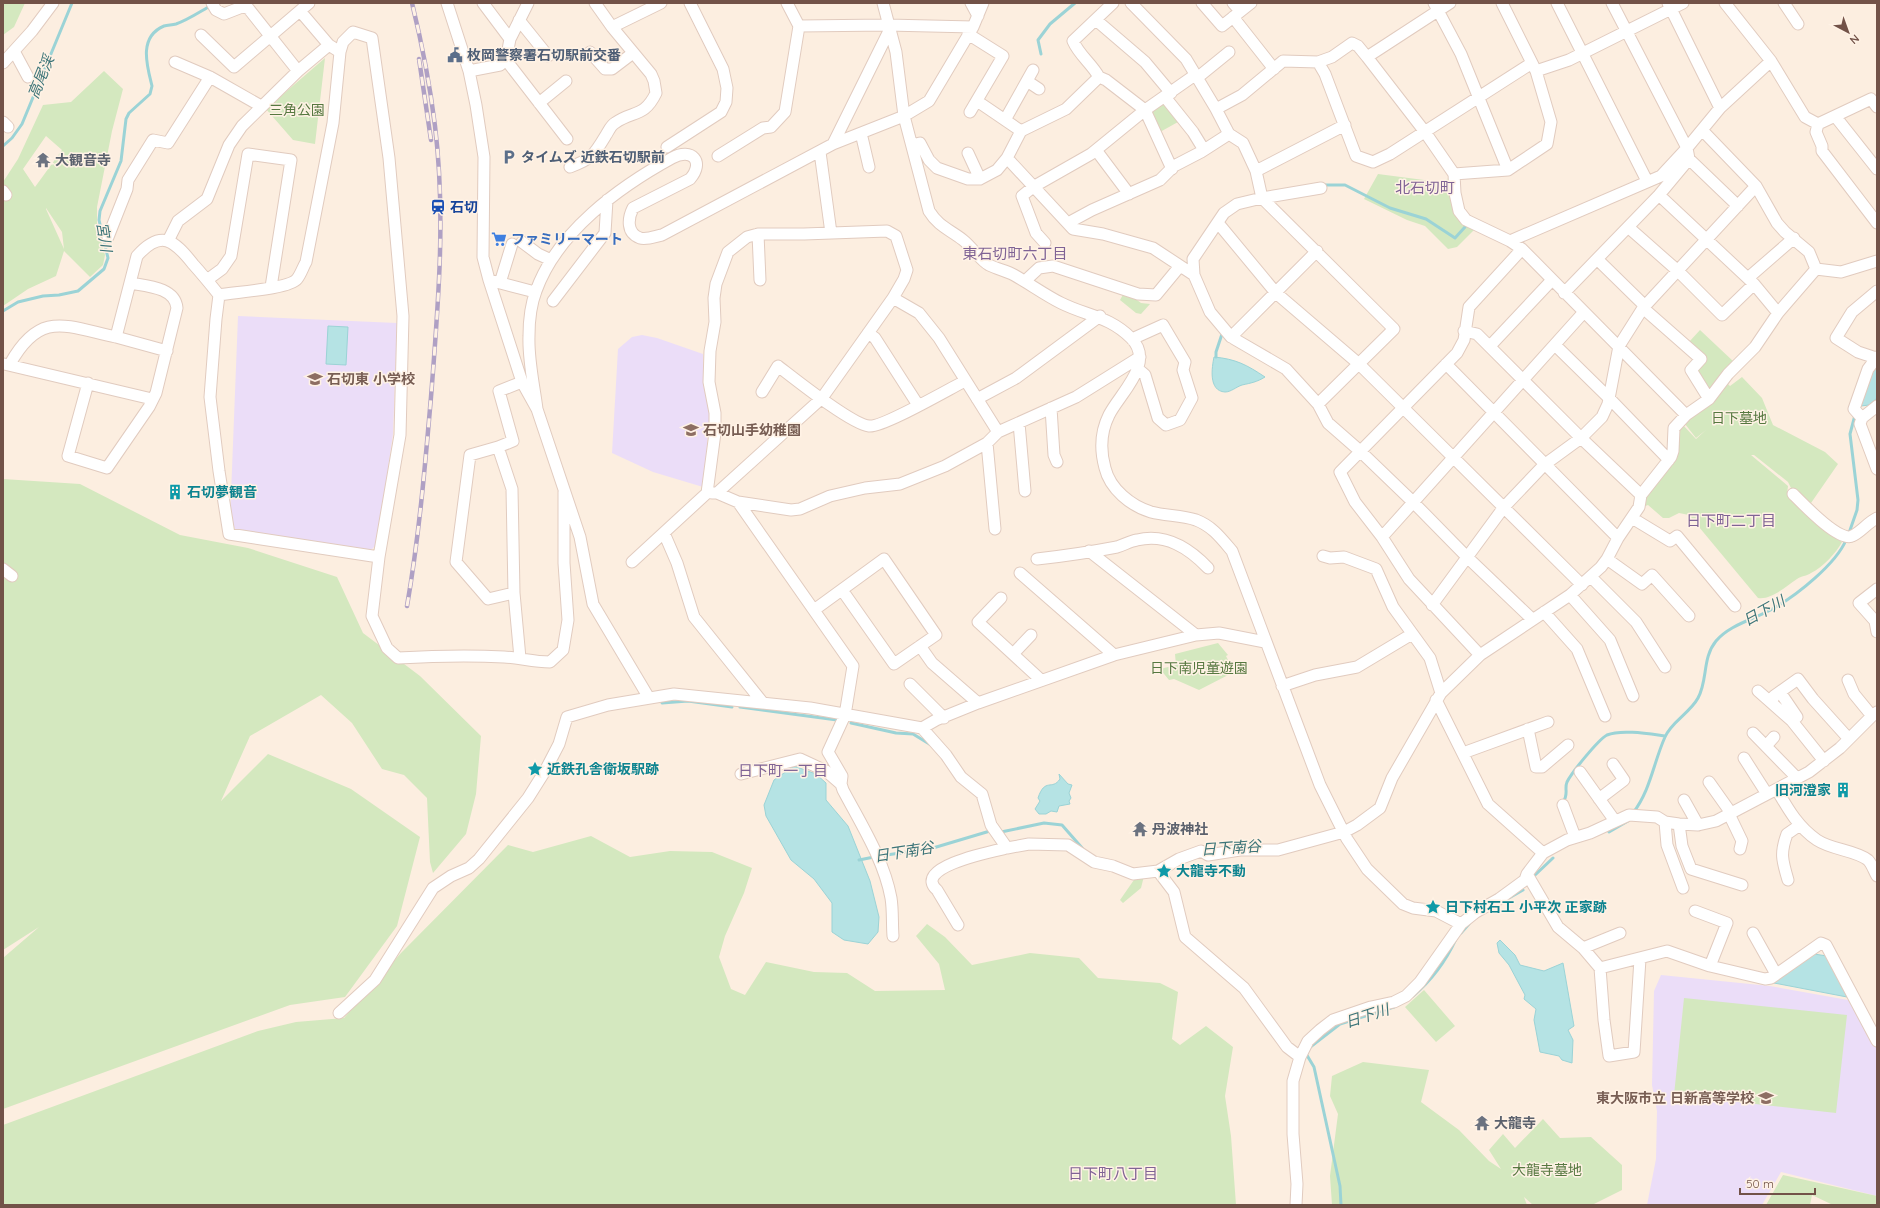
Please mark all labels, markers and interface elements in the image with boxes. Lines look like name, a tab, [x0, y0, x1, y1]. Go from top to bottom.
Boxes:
north arrow	[1828, 12, 1868, 52]
text: N	[1847, 32, 1862, 47]
public building icon: 枚岡警察署石切駅前交番	[446, 46, 464, 64]
place label: 枚岡警察署石切駅前交番	[467, 46, 621, 64]
water label: 高尾渓	[23, 51, 59, 101]
park label: 三角公園	[269, 101, 325, 119]
parking icon: タイムズ 近鉄石切駅前	[500, 148, 518, 166]
place label: タイムズ 近鉄石切駅前	[521, 148, 665, 166]
temple icon: 大観音寺	[34, 151, 52, 169]
place label: 大観音寺	[55, 151, 111, 169]
district label: 北石切町	[1395, 178, 1455, 197]
station icon: 石切	[429, 198, 447, 216]
place label: 石切	[450, 198, 478, 216]
water label: 宮川	[93, 221, 117, 255]
supermarket icon: ファミリーマート	[490, 230, 508, 248]
place label: ファミリーマート	[511, 230, 623, 248]
district label: 東石切町六丁目	[962, 244, 1068, 263]
school or university icon: 石切東 小学校	[306, 370, 324, 388]
place label: 石切東 小学校	[327, 370, 415, 388]
park label: 日下墓地	[1711, 409, 1767, 427]
school or university icon: 石切山手幼稚園	[682, 421, 700, 439]
place label: 石切山手幼稚園	[703, 421, 801, 439]
building icon: 石切夢観音	[166, 483, 184, 501]
place label: 石切夢観音	[187, 483, 257, 501]
district label: 日下町二丁目	[1686, 511, 1776, 530]
water label: 日下川	[1739, 590, 1790, 630]
park label: 日下南児童遊園	[1150, 659, 1248, 677]
place icon: 近鉄孔舎衛坂駅跡	[526, 760, 544, 778]
place label: 近鉄孔舎衛坂駅跡	[547, 760, 659, 778]
district label: 日下町一丁目	[738, 761, 828, 780]
place label: 旧河澄家	[1775, 781, 1831, 799]
building icon: 旧河澄家	[1834, 781, 1852, 799]
temple icon: 丹波神社	[1131, 820, 1149, 838]
place label: 丹波神社	[1152, 820, 1208, 838]
water label: 日下南谷	[1200, 836, 1264, 859]
water label: 日下南谷	[873, 837, 937, 866]
place icon: 大龍寺不動	[1155, 862, 1173, 880]
place label: 大龍寺不動	[1176, 862, 1246, 880]
place icon: 日下村石工 小平次 正家跡	[1424, 898, 1442, 916]
place label: 日下村石工 小平次 正家跡	[1445, 898, 1607, 916]
water label: 日下川	[1343, 999, 1393, 1032]
place label: 東大阪市立 日新高等学校	[1596, 1089, 1754, 1107]
school or university icon: 東大阪市立 日新高等学校	[1757, 1089, 1775, 1107]
temple icon: 大龍寺	[1473, 1114, 1491, 1132]
place label: 大龍寺	[1494, 1114, 1536, 1132]
park label: 大龍寺墓地	[1512, 1161, 1582, 1179]
district label: 日下町八丁目	[1068, 1164, 1158, 1183]
scale bar	[1740, 1170, 1815, 1196]
text: 50 m	[1746, 1176, 1774, 1191]

